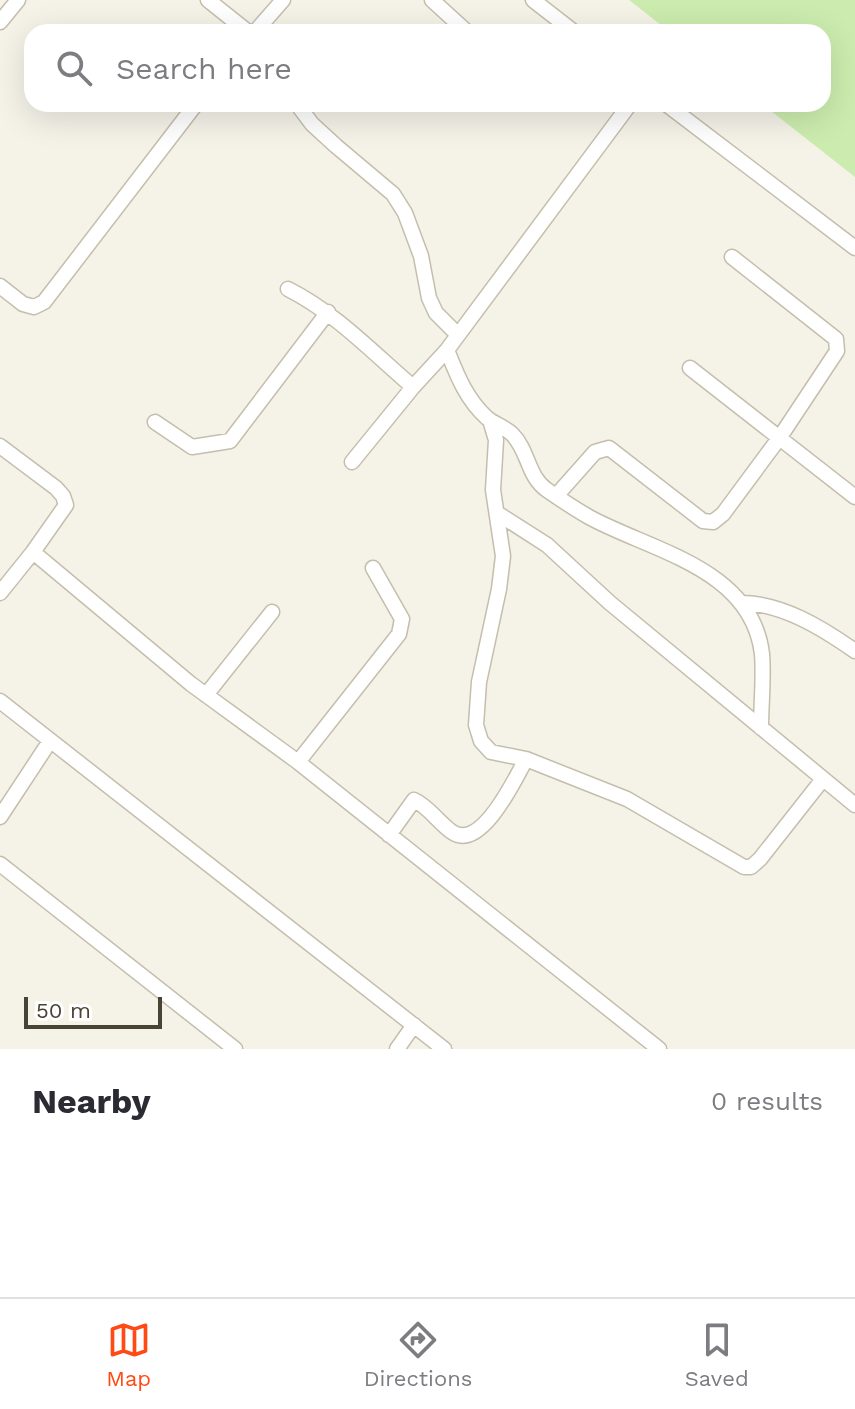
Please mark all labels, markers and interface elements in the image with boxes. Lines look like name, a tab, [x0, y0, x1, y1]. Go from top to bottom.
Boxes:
search box	[24, 24, 831, 112]
icon: search	[52, 46, 96, 90]
text: Search here	[116, 51, 292, 86]
scale bar	[24, 993, 162, 1029]
text: 50 m	[36, 998, 91, 1023]
text: Nearby	[32, 1081, 151, 1121]
text: 0 results	[711, 1086, 823, 1116]
tab: Map	[106, 1318, 151, 1391]
tab: Directions	[364, 1318, 472, 1391]
tab: Saved	[685, 1318, 749, 1391]

